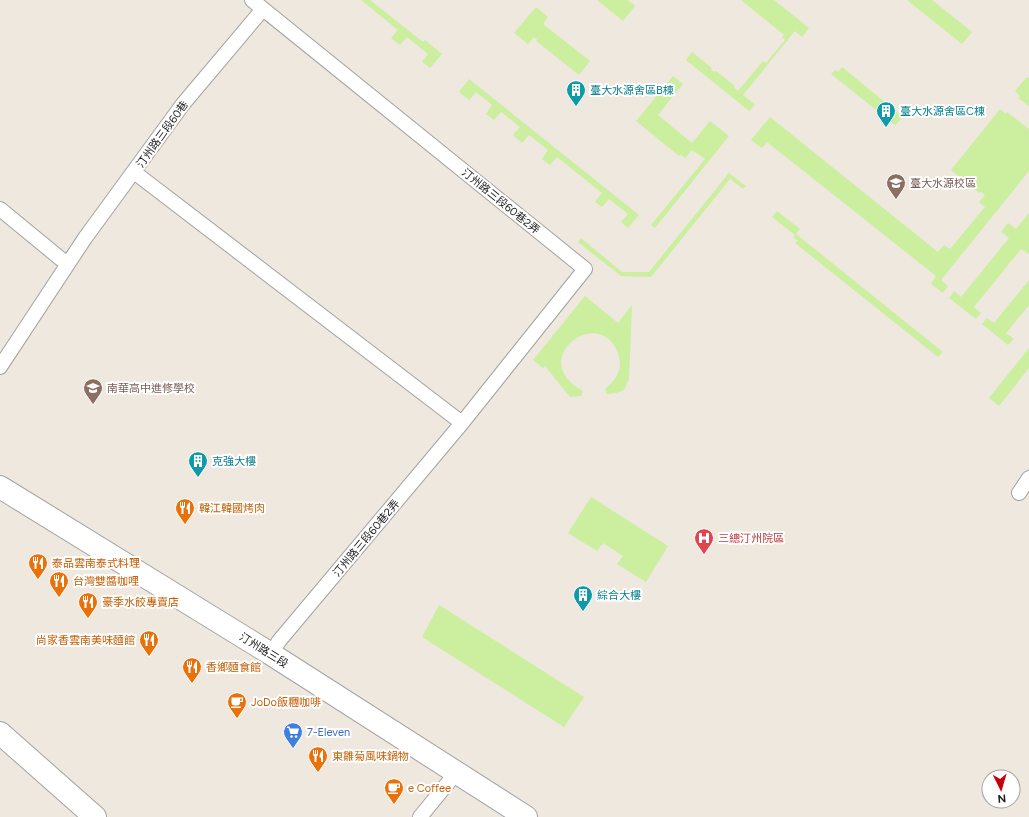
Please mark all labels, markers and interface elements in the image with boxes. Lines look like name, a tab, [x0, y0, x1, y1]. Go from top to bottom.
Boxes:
building icon: 臺大水源舍區B棟	[565, 79, 587, 107]
place label: 臺大水源舍區B棟	[590, 84, 674, 97]
street label: 汀州路三段60巷	[134, 98, 191, 170]
building icon: 臺大水源舍區C棟	[875, 100, 897, 128]
place label: 臺大水源舍區C棟	[900, 105, 985, 118]
street label: 汀州路三段60巷2弄	[459, 166, 542, 237]
school or university icon: 臺大水源校區	[885, 172, 907, 200]
place label: 臺大水源校區	[910, 177, 976, 190]
school or university icon: 南華高中進修學校	[82, 377, 104, 405]
place label: 南華高中進修學校	[107, 382, 195, 395]
building icon: 克強大樓	[187, 450, 209, 478]
place label: 克強大樓	[212, 455, 256, 468]
restaurant icon: 韓江韓國烤肉	[174, 497, 196, 525]
street label: 汀州路三段60巷2弄	[330, 497, 402, 579]
place label: 韓江韓國烤肉	[199, 502, 265, 515]
hospital icon: 三總汀州院區	[693, 527, 715, 555]
place label: 三總汀州院區	[718, 532, 784, 545]
restaurant icon: 泰品雲南泰式料理	[27, 552, 49, 580]
place label: 泰品雲南泰式料理	[52, 557, 140, 570]
restaurant icon: 台灣雙醬咖哩	[48, 570, 70, 598]
place label: 台灣雙醬咖哩	[73, 575, 139, 588]
building icon: 綜合大樓	[572, 584, 594, 612]
place label: 綜合大樓	[597, 589, 641, 602]
restaurant icon: 豪季水餃專賣店	[77, 591, 99, 619]
place label: 豪季水餃專賣店	[102, 596, 179, 609]
restaurant icon: 尚家香雲南美味麵館	[138, 629, 160, 657]
street label: 汀州路三段	[237, 630, 291, 671]
place label: 尚家香雲南美味麵館	[36, 634, 135, 647]
restaurant icon: 香鄉麵食館	[181, 656, 203, 684]
place label: 香鄉麵食館	[206, 661, 261, 674]
cafe icon: JoDo飯糰咖啡	[226, 691, 248, 719]
place label: JoDo飯糰咖啡	[251, 696, 321, 709]
supermarket icon: 7-Eleven	[282, 721, 304, 749]
place label: 7-Eleven	[307, 726, 350, 739]
restaurant icon: 東雛菊風味鍋物	[307, 745, 329, 773]
place label: 東雛菊風味鍋物	[332, 750, 409, 763]
north arrow	[981, 769, 1021, 809]
cafe icon: e Coffee	[383, 777, 405, 805]
place label: e Coffee	[408, 782, 451, 795]
text: N	[997, 792, 1007, 805]

